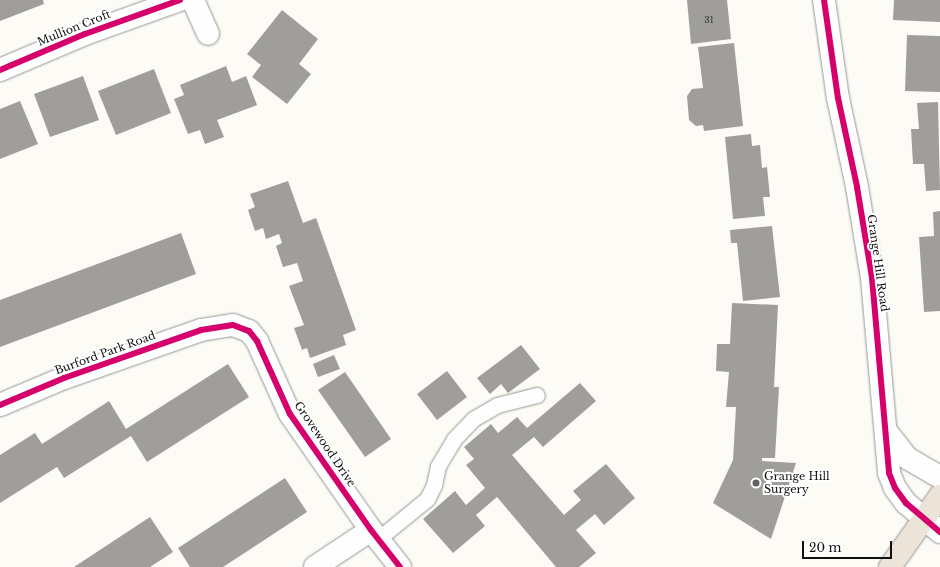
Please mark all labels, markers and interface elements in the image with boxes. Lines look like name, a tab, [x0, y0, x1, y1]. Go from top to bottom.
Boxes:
street label: Mullion Croft	[35, 7, 113, 49]
house number: 31	[704, 15, 714, 25]
street label: Grange Hill Road	[865, 214, 891, 312]
street label: Burford Park Road	[53, 329, 157, 377]
street label: Grovewood Drive	[292, 399, 358, 489]
place label: Grange Hill Surgery	[764, 470, 830, 496]
marker: Grange Hill Surgery	[751, 478, 761, 488]
scale bar	[804, 533, 894, 559]
text: 20 m	[809, 540, 841, 555]

